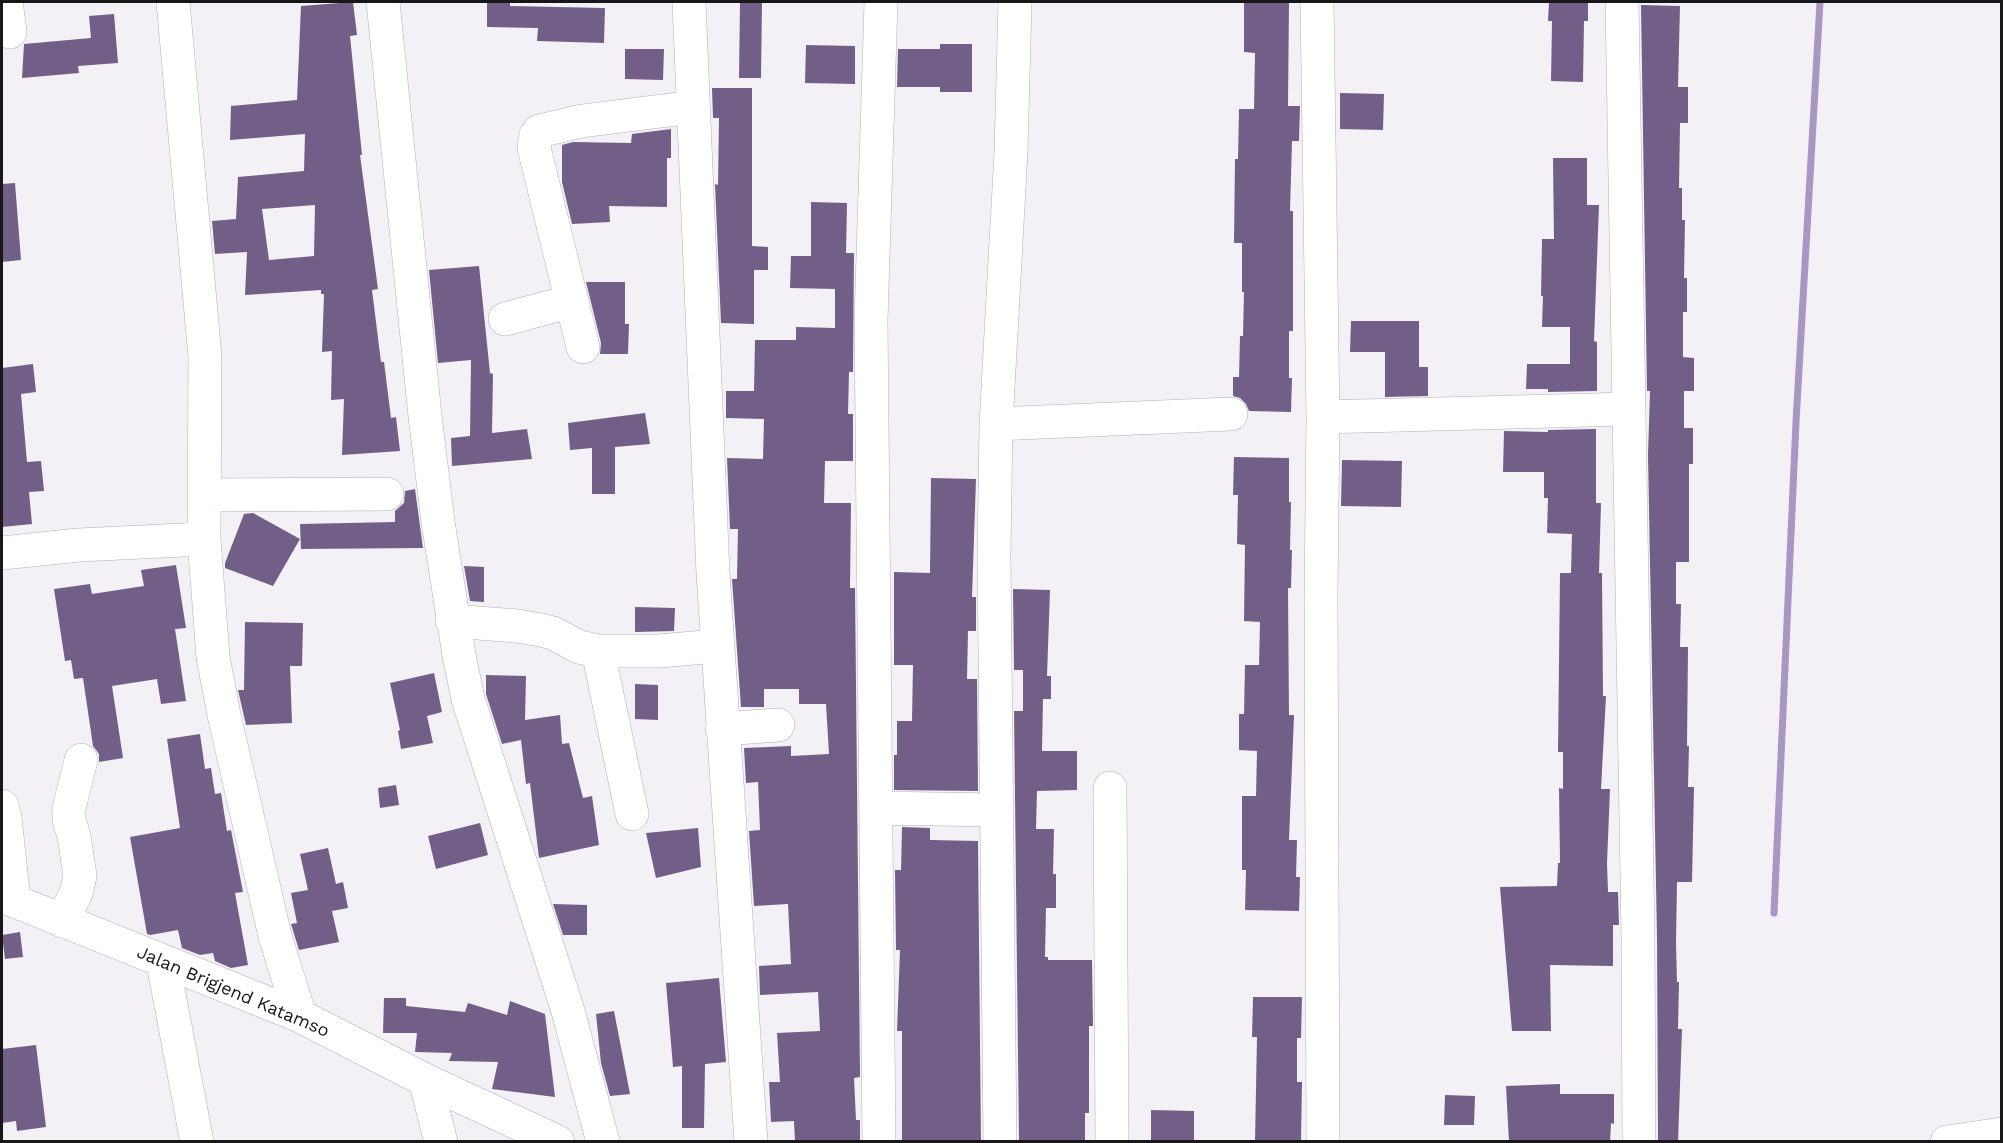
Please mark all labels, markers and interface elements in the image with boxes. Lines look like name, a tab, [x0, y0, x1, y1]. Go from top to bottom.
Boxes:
street label: Jalan Brigjend Katamso	[134, 942, 332, 1042]

